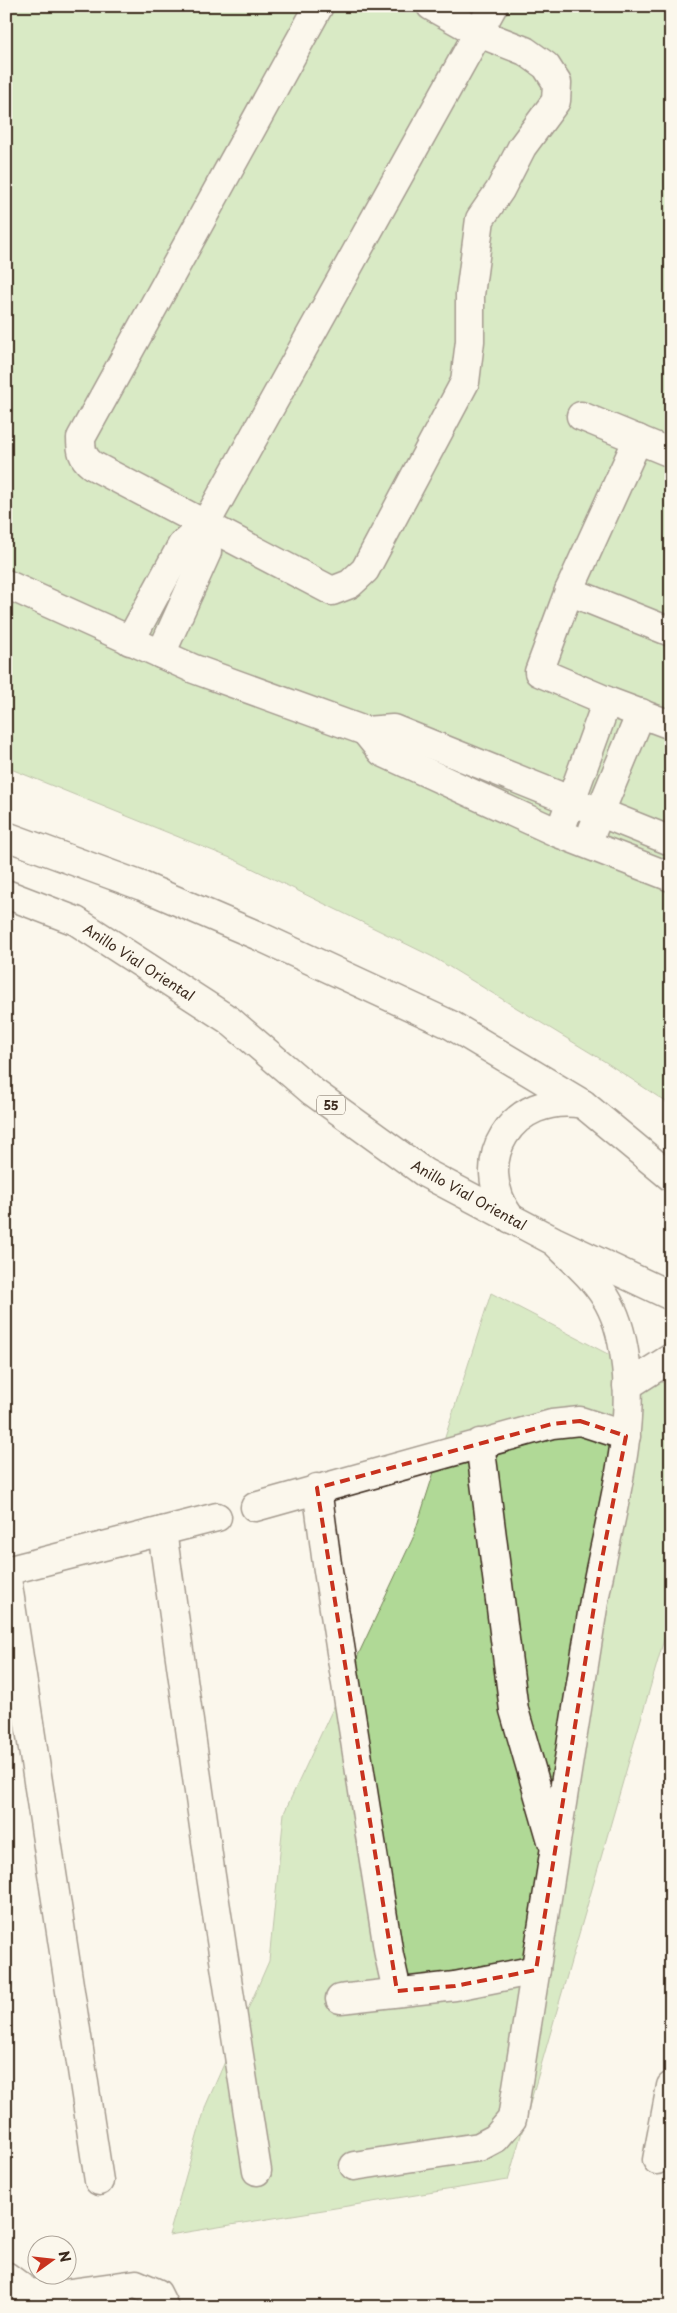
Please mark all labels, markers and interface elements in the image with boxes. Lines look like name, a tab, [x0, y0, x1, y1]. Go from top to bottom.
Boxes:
street label: Anillo Vial Oriental	[79, 918, 199, 1006]
road number: 55	[317, 1096, 345, 1114]
street label: Anillo Vial Oriental	[408, 1155, 530, 1235]
north arrow	[28, 2236, 78, 2286]
text: N	[53, 2248, 77, 2265]

